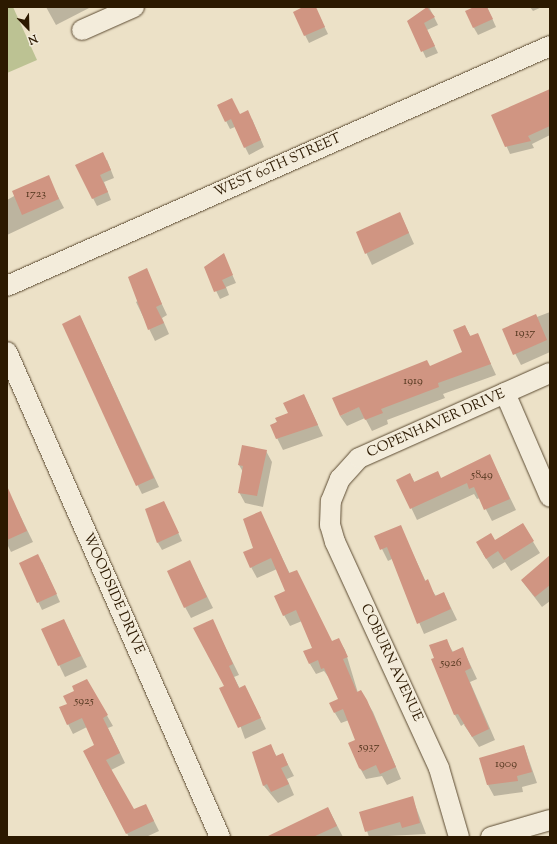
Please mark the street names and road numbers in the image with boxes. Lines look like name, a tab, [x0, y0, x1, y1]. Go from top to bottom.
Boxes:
street label: WEST 60TH STREET	[212, 130, 344, 202]
street label: COPENHAVER DRIVE	[364, 386, 508, 462]
street label: WOODSIDE DRIVE	[79, 531, 147, 657]
street label: COBURN AVENUE	[356, 602, 426, 724]

